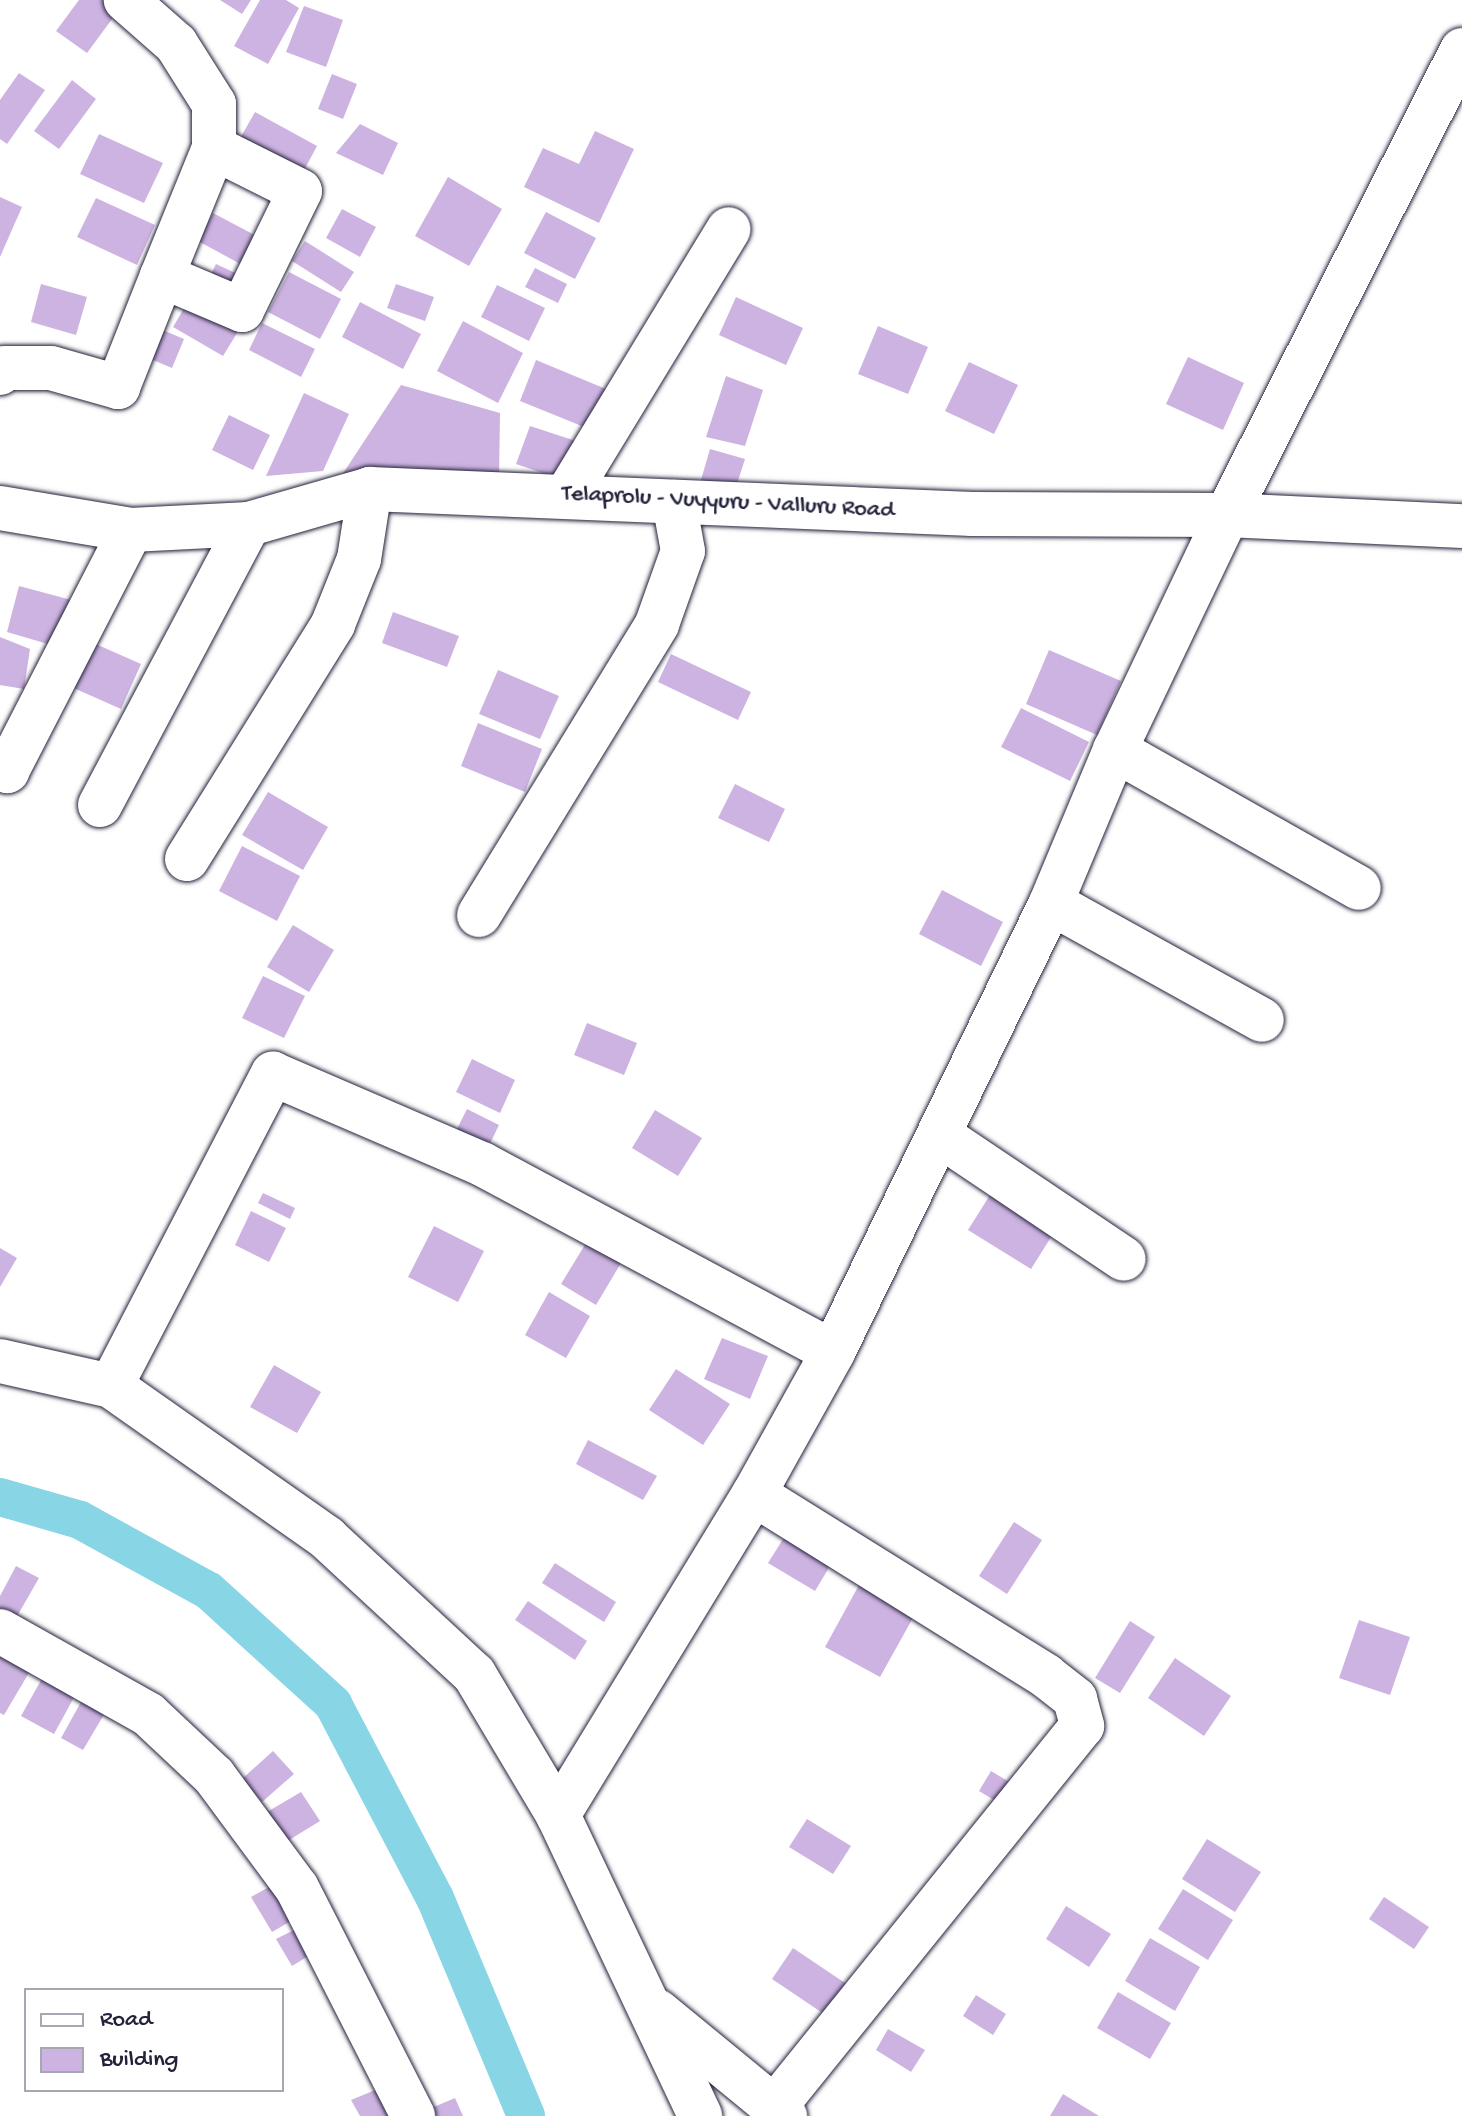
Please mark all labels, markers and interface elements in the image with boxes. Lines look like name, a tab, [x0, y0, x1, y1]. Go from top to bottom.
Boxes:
street label: Telaprolu - Vuyyuru - Valluru Road	[561, 480, 895, 526]
legend	[24, 1988, 284, 2092]
text: Road	[100, 2006, 152, 2035]
text: Building	[100, 2046, 178, 2075]

